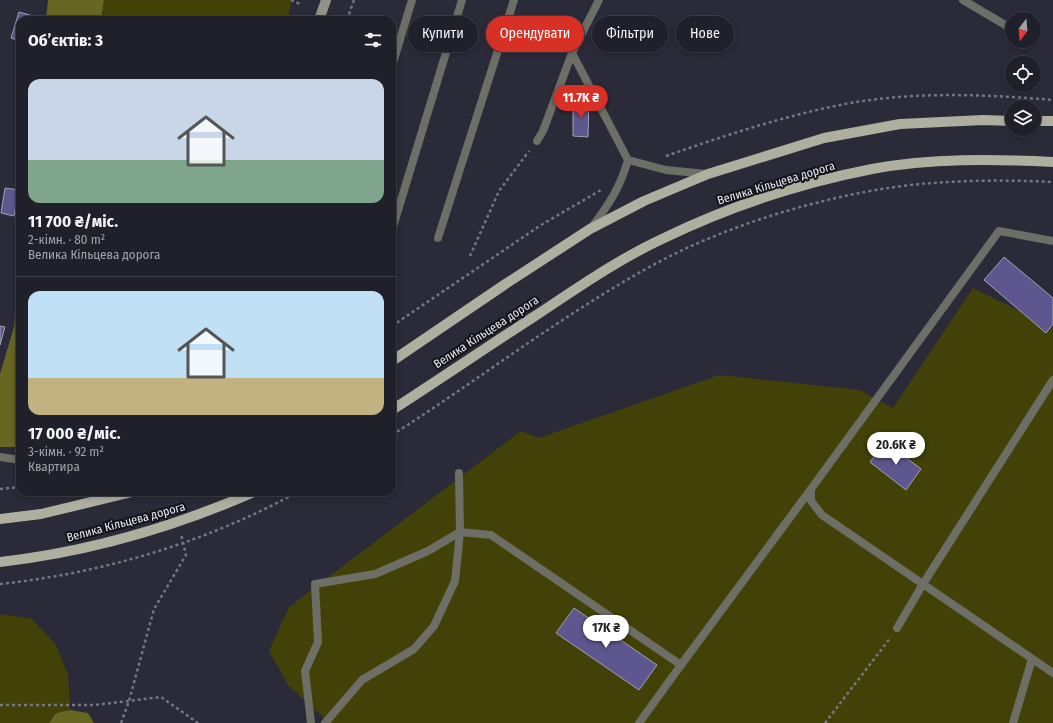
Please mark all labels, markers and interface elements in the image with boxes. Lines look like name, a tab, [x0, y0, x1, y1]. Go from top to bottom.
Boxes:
north arrow	[1005, 12, 1041, 48]
map controls	[1005, 12, 1041, 136]
chip: Купити	[408, 16, 478, 52]
chip: Орендувати	[486, 16, 584, 52]
chip: Фільтри	[592, 16, 668, 52]
chip: Нове	[676, 16, 734, 52]
icon: filters	[362, 29, 384, 51]
text: Об’єктів: 3	[28, 30, 103, 51]
button: locate	[1005, 56, 1041, 92]
pin: 11.7K ₴	[544, 85, 618, 119]
text: 11.7K ₴	[563, 90, 599, 105]
button: layers	[1005, 100, 1041, 136]
icon: home	[170, 105, 242, 177]
street label: Велика Кільцева дорога	[716, 158, 837, 208]
text: 11 700 ₴/міс.	[28, 211, 118, 232]
text: 2-кімн. · 80 m²	[28, 232, 105, 247]
text: Велика Кільцева дорога	[28, 247, 160, 262]
street label: Велика Кільцева дорога	[431, 293, 541, 371]
icon: home	[170, 317, 242, 389]
text: 17 000 ₴/міс.	[28, 423, 121, 444]
pin: 20.6K ₴	[859, 432, 933, 466]
text: 20.6K ₴	[876, 437, 916, 452]
text: 3-кімн. · 92 m²	[28, 444, 104, 459]
text: Квартира	[28, 459, 80, 474]
street label: Велика Кільцева дорога	[65, 499, 187, 545]
pin: 17K ₴	[578, 615, 634, 649]
text: 17K ₴	[592, 620, 620, 635]

